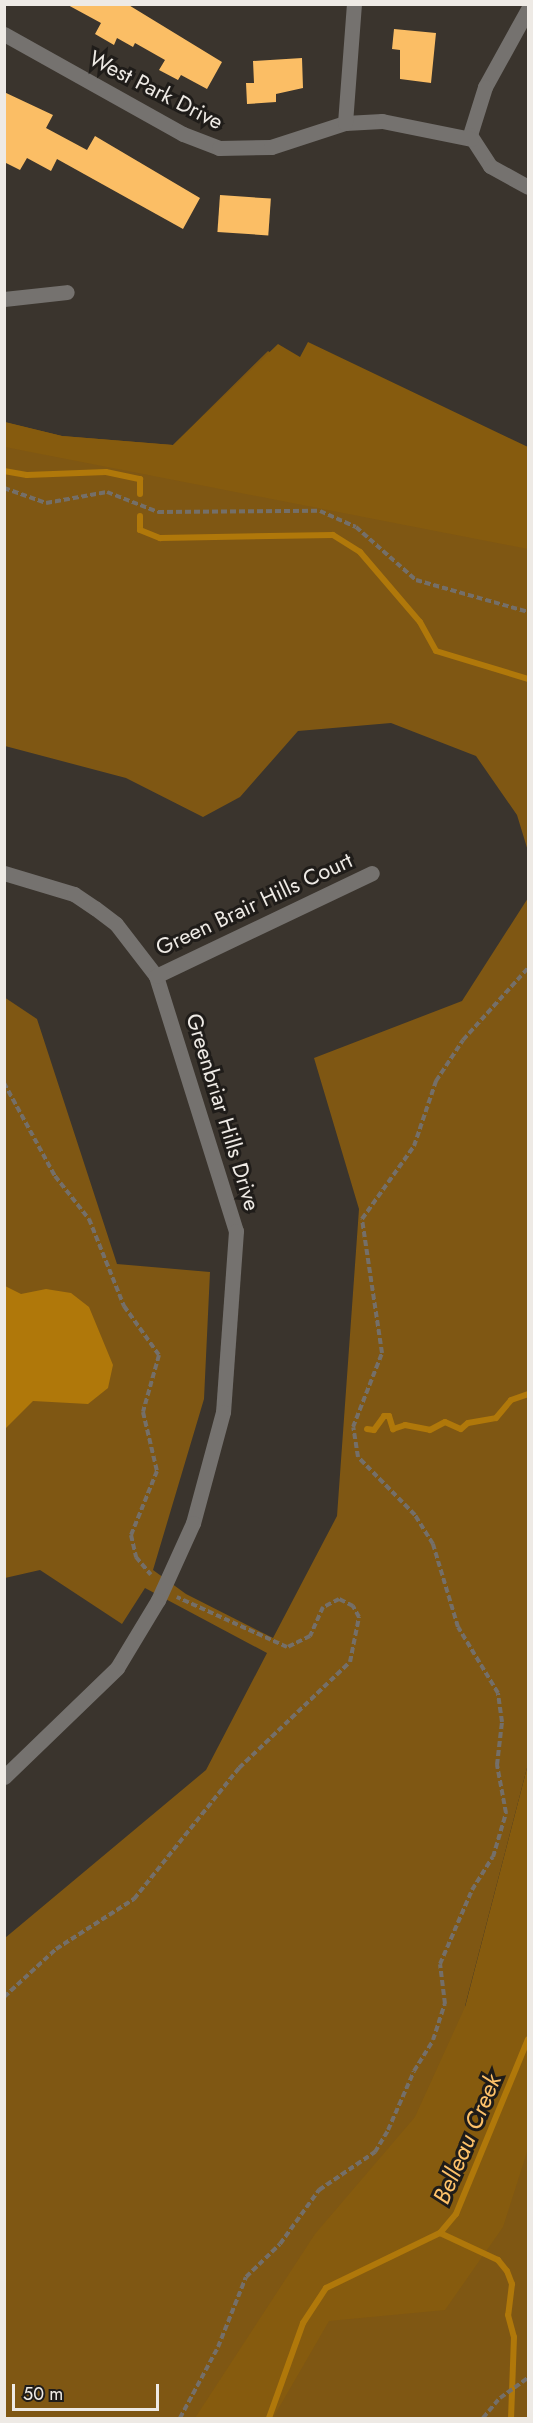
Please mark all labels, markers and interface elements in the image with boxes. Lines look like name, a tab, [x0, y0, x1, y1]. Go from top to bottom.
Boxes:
street label: West Park Drive	[85, 45, 227, 135]
street label: Green Brair Hills Court	[152, 847, 356, 961]
street label: Greenbriar Hills Drive	[180, 1010, 266, 1214]
water label: Belleau Creek	[427, 2070, 507, 2208]
scale bar	[15, 2372, 162, 2410]
text: 50 m	[23, 2381, 63, 2407]

